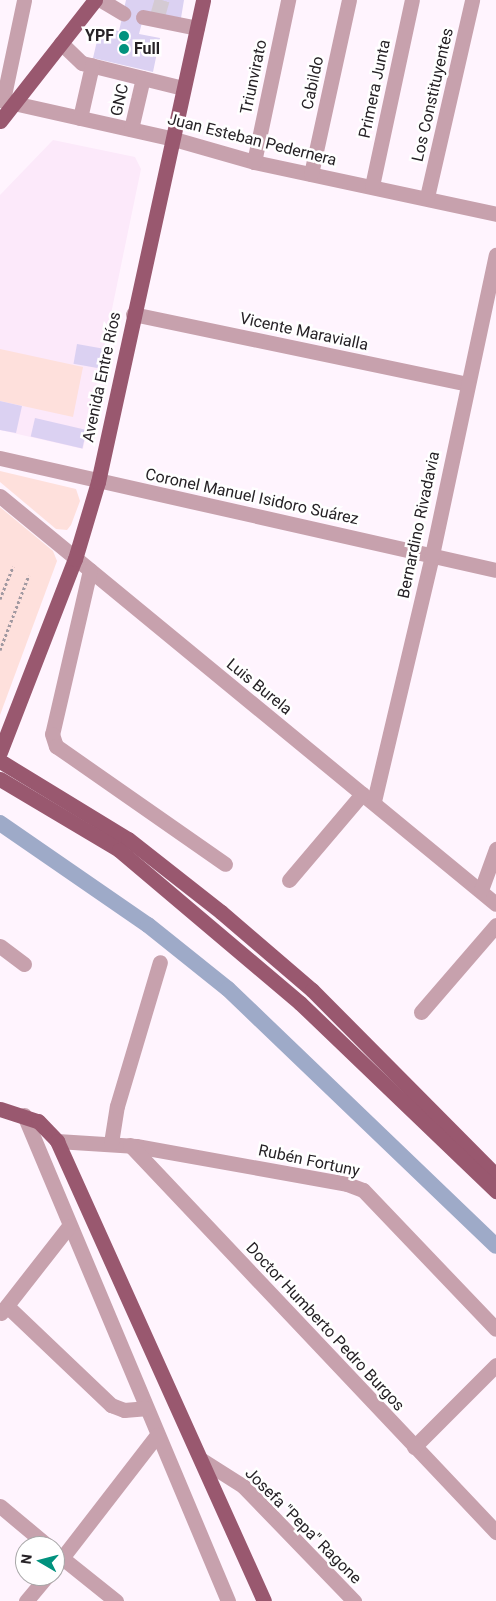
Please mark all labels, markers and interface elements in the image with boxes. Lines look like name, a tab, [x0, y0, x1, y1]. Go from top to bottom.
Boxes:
place label: YPF	[85, 26, 114, 46]
street label: Los Constituyentes	[408, 26, 458, 164]
marker: YPF	[118, 30, 130, 42]
street label: Triunvirato	[237, 38, 271, 116]
street label: Primera Junta	[355, 38, 395, 140]
place label: Full	[134, 39, 160, 59]
marker: Full	[118, 43, 130, 55]
street label: Cabildo	[298, 55, 328, 111]
street label: GNC	[107, 82, 133, 118]
street label: Juan Esteban Pedernera	[166, 110, 338, 170]
street label: Vicente Maravialla	[238, 309, 370, 355]
street label: Avenida Entre Ríos	[79, 310, 125, 444]
street label: Bernardino Rivadavia	[394, 450, 444, 600]
street label: Coronel Manuel Isidoro Suárez	[144, 465, 360, 529]
street label: Luis Burela	[223, 655, 295, 719]
street label: Rubén Fortuny	[257, 1141, 361, 1181]
street label: Doctor Humberto Pedro Burgos	[242, 1239, 408, 1415]
street label: Josefa "Pepa" Ragone	[241, 1464, 365, 1588]
north arrow	[15, 1536, 65, 1586]
text: N	[18, 1553, 35, 1565]

